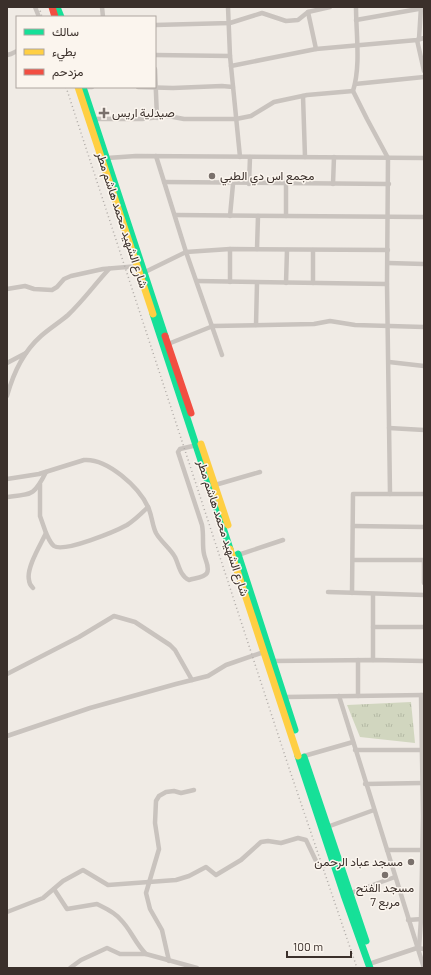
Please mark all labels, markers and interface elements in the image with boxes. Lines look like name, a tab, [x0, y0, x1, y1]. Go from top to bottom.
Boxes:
legend	[16, 16, 156, 88]
text: سالك	[52, 24, 79, 38]
text: بطيء	[52, 44, 76, 62]
text: مزدحم	[52, 64, 83, 80]
place label: صيدلية اريس	[112, 105, 175, 121]
marker: صيدلية اريس	[99, 108, 109, 118]
street label: شارع الشهيد محمد هاشم مطر	[91, 149, 152, 290]
place label: مجمع اس دي الطبي	[220, 168, 314, 186]
marker: مجمع اس دي الطبي	[207, 171, 217, 181]
street label: شارع الشهيد محمد هاشم مطر	[192, 457, 253, 598]
place label: مسجد عباد الرحمن	[314, 854, 403, 870]
marker: مسجد عباد الرحمن	[406, 857, 416, 867]
marker: مسجد الفتح مربع 7	[380, 870, 390, 880]
place label: مسجد الفتح مربع 7	[356, 880, 414, 911]
scale bar	[287, 933, 351, 959]
text: 100 m	[293, 939, 323, 953]

